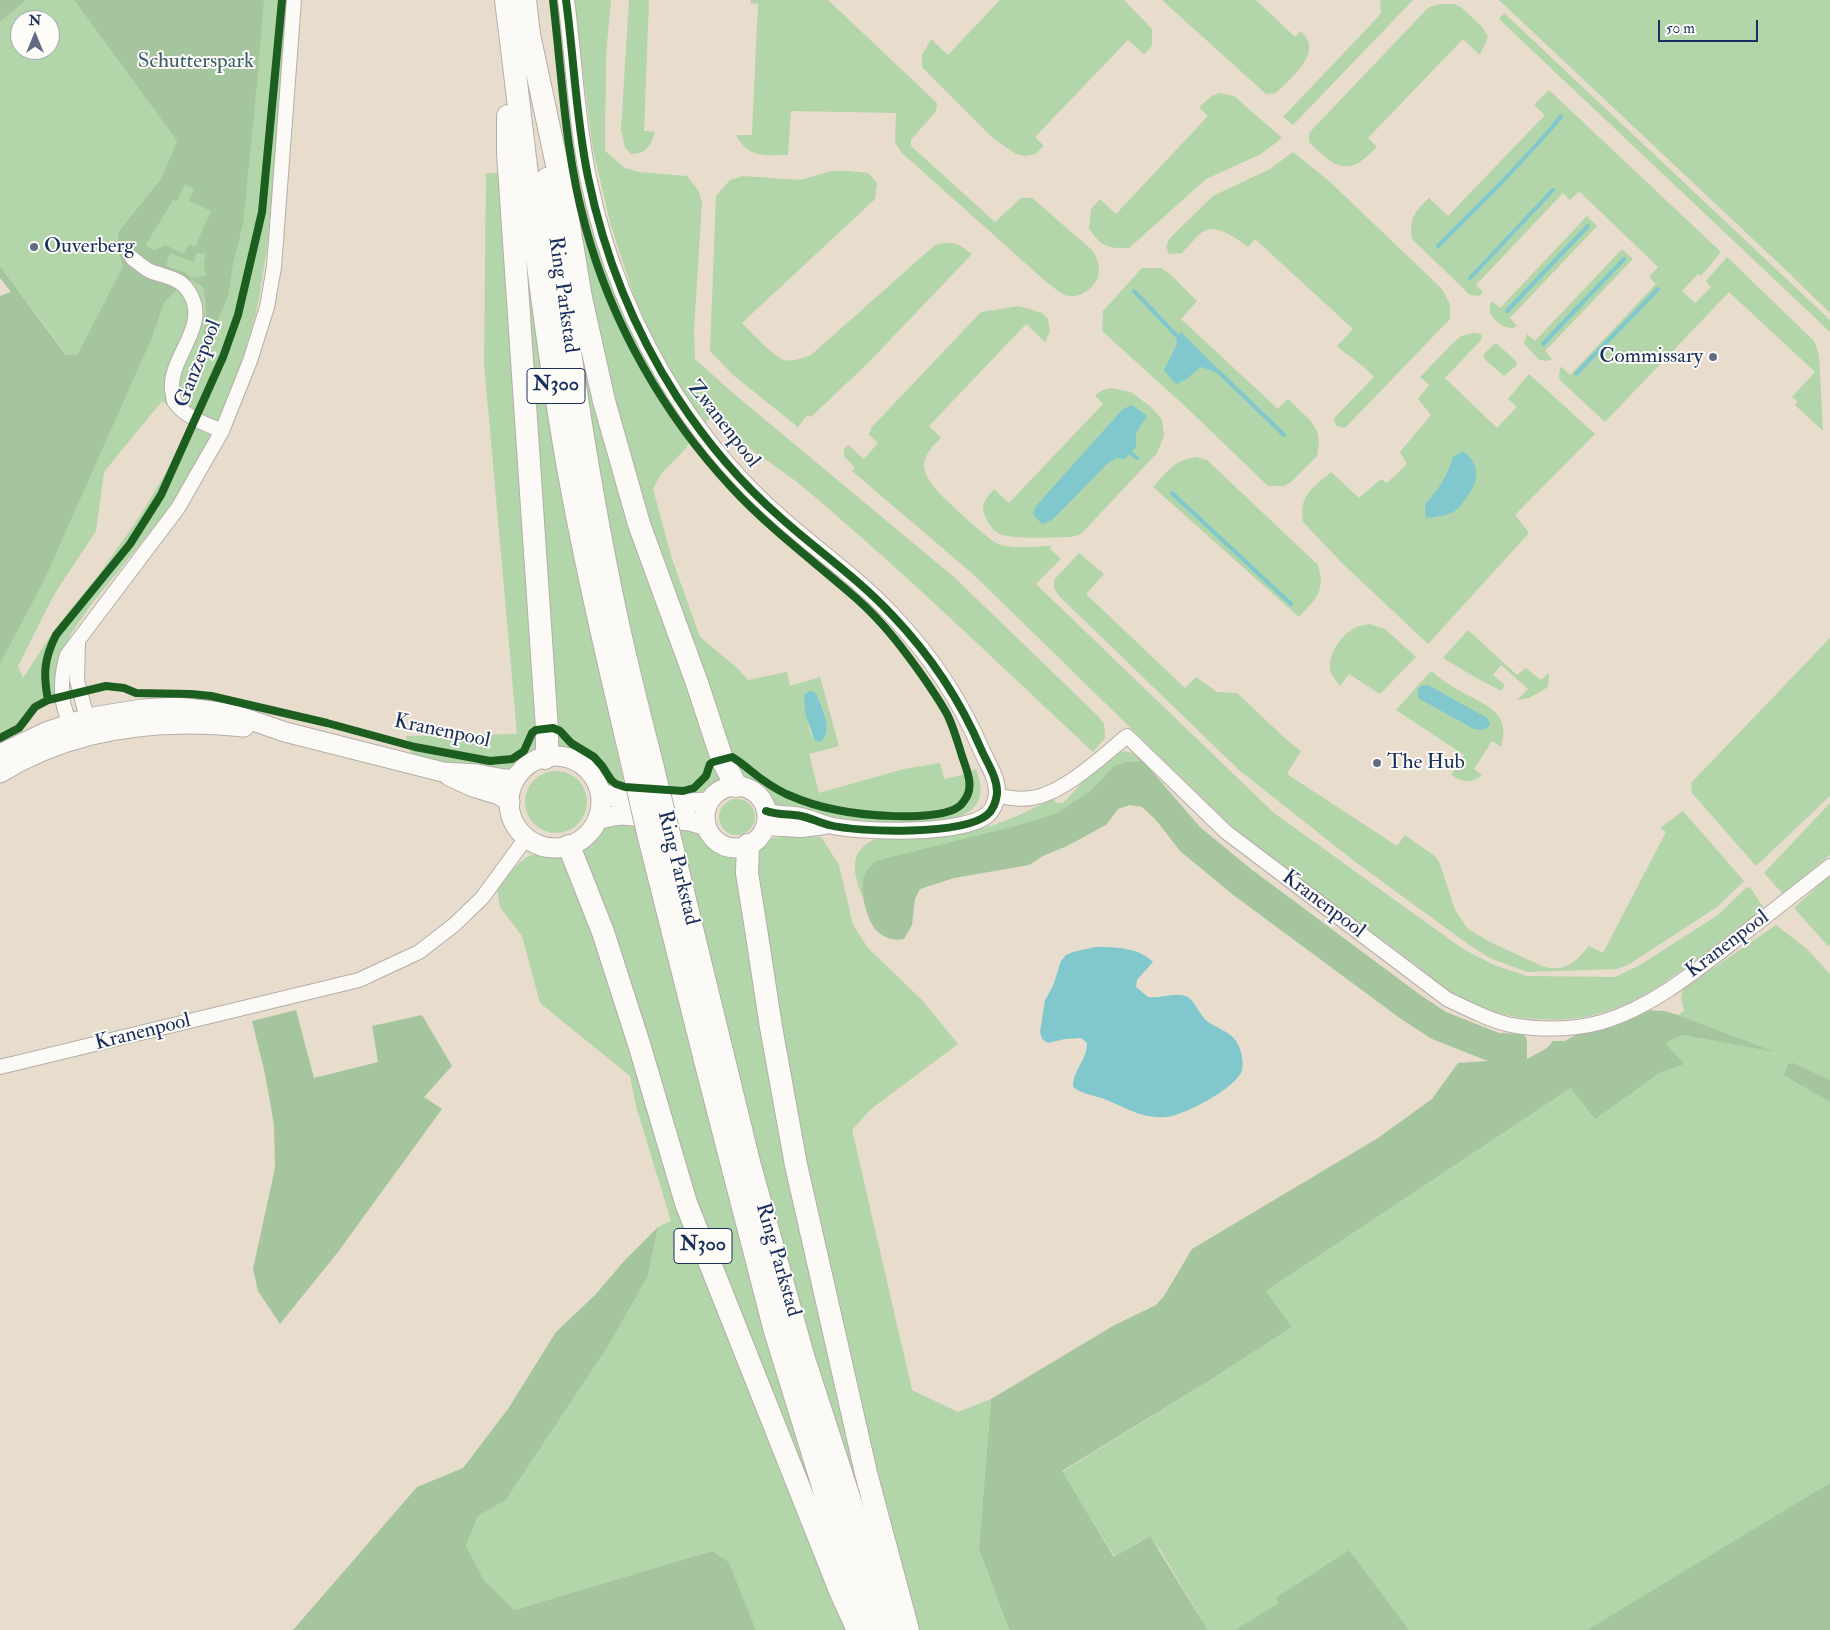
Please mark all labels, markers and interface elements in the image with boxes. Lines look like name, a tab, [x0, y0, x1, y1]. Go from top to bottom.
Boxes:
north arrow	[10, 10, 60, 60]
scale bar	[1660, 10, 1760, 42]
text: N	[29, 12, 41, 29]
text: 50 m	[1666, 19, 1695, 38]
park label: Schutterspark	[138, 49, 254, 75]
place label: Ouverberg	[44, 234, 135, 260]
street label: Ring Parkstad	[541, 235, 583, 355]
marker: Ouverberg	[28, 241, 40, 253]
street label: Ganzepool	[170, 317, 228, 411]
place label: Commissary	[1599, 344, 1703, 370]
marker: Commissary	[1707, 351, 1719, 363]
road number: N300	[527, 368, 585, 404]
street label: Zwanenpool	[681, 376, 765, 474]
street label: Kranenpool	[392, 710, 492, 754]
place label: The Hub	[1387, 750, 1465, 776]
marker: The Hub	[1371, 757, 1383, 769]
street label: Ring Parkstad	[651, 808, 703, 928]
street label: Kranenpool	[1276, 866, 1370, 944]
street label: Kranenpool	[1681, 906, 1775, 984]
street label: Kranenpool	[93, 1009, 193, 1057]
street label: Ring Parkstad	[749, 1200, 805, 1320]
road number: N300	[674, 1228, 732, 1264]

